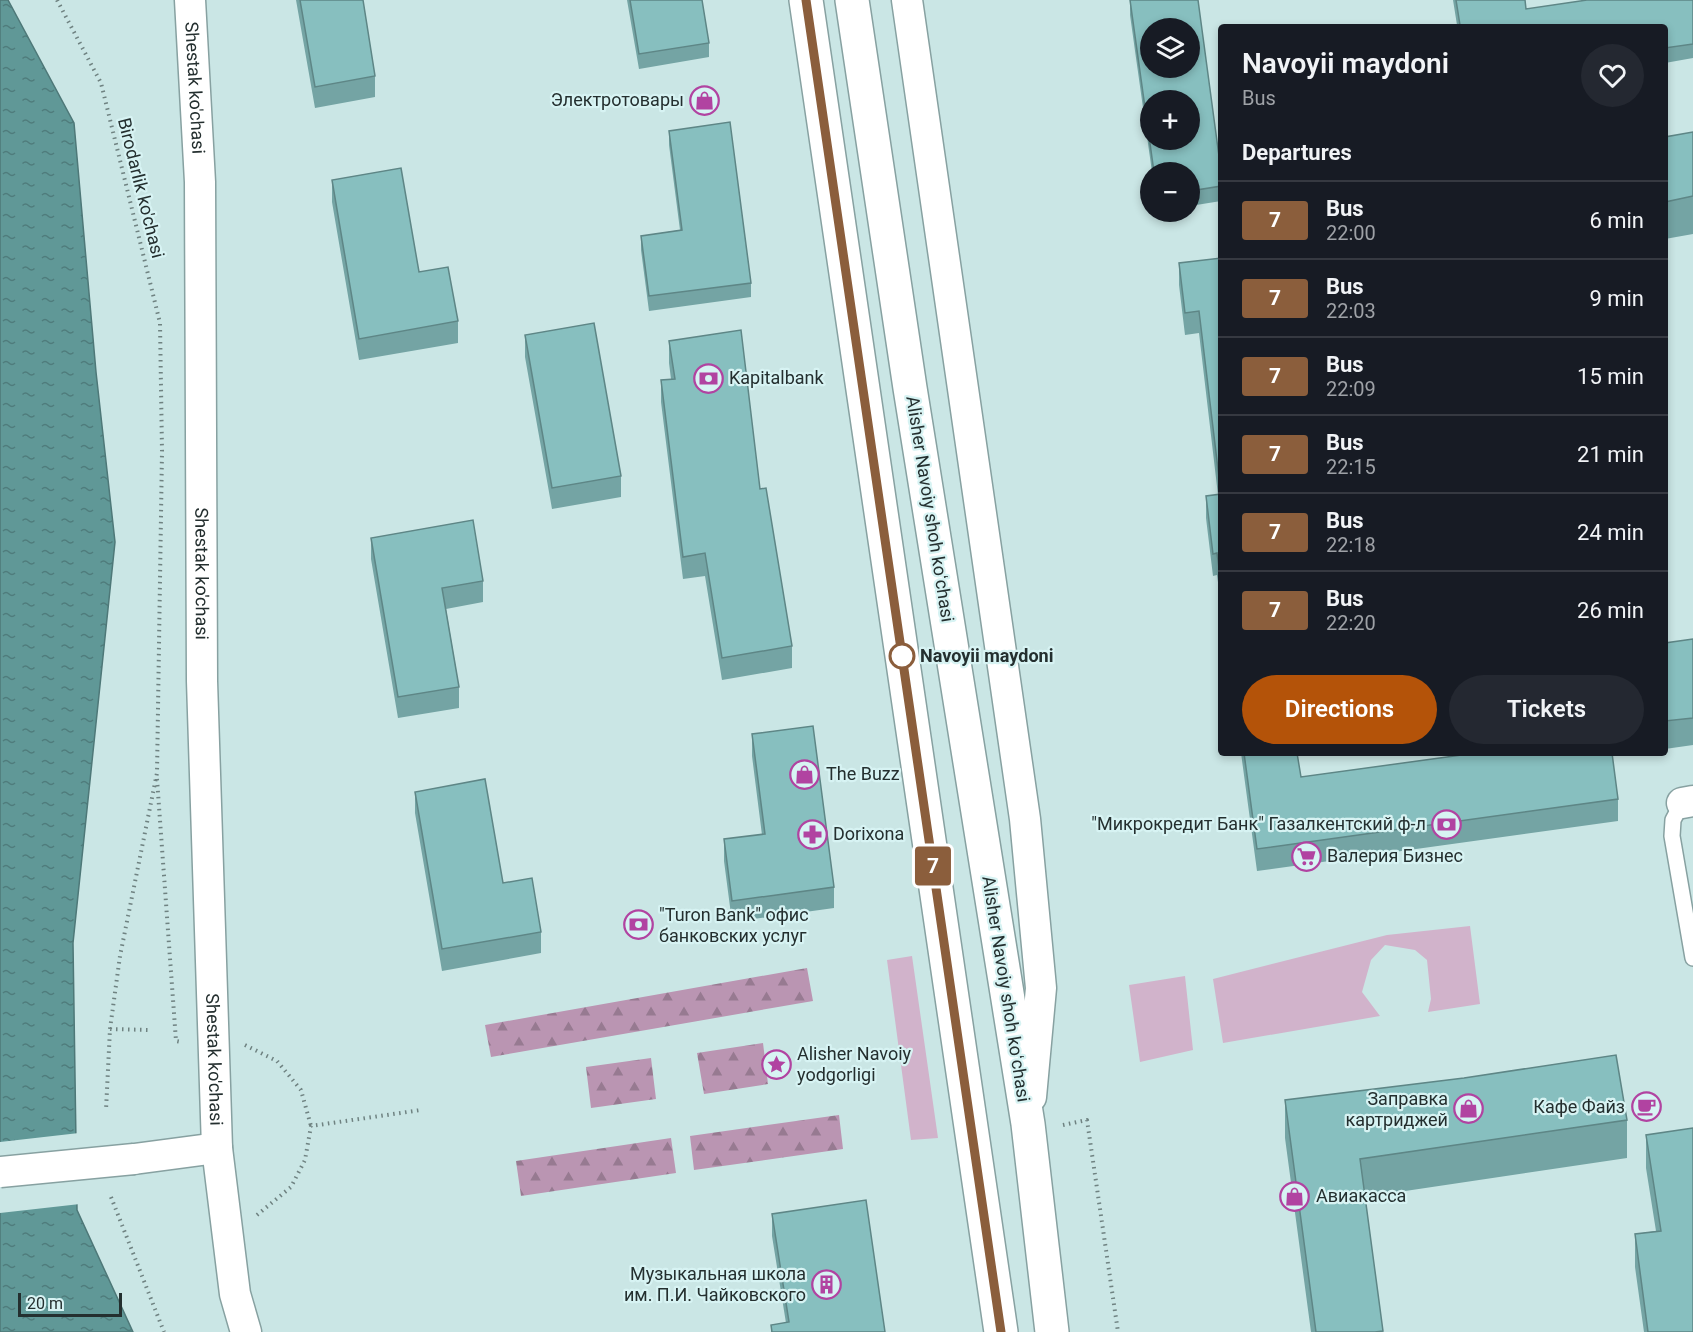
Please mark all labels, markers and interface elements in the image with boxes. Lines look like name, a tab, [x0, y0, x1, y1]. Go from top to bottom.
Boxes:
map controls	[1140, 18, 1200, 222]
button: layers	[1140, 18, 1200, 78]
street label: Shestak ko'chasi	[181, 21, 209, 155]
button: heart	[1581, 44, 1644, 107]
text: Navoyii maydoni	[1242, 47, 1449, 80]
shop icon: Электротовары	[689, 84, 721, 116]
text: Bus	[1242, 86, 1276, 110]
place label: Электротовары	[551, 89, 684, 110]
button: +	[1140, 90, 1200, 150]
street label: Birodarlik ko'chasi	[114, 116, 169, 260]
text: Departures	[1242, 140, 1352, 165]
button: −	[1140, 162, 1200, 222]
text: Bus	[1326, 196, 1364, 221]
text: 7	[1269, 208, 1281, 232]
text: 6 min	[1589, 208, 1644, 233]
text: 22:00	[1326, 221, 1376, 245]
text: Bus	[1326, 274, 1364, 299]
text: 7	[1269, 286, 1281, 310]
text: 9 min	[1589, 286, 1644, 311]
text: 22:03	[1326, 299, 1376, 323]
text: Bus	[1326, 352, 1364, 377]
bank icon: Kapitalbank	[692, 362, 724, 394]
text: 7	[1269, 364, 1281, 388]
text: 15 min	[1577, 364, 1644, 389]
place label: Kapitalbank	[729, 367, 824, 388]
text: 22:09	[1326, 377, 1376, 401]
street label: Alisher Navoiy shoh koʻchasi	[902, 394, 959, 623]
text: Bus	[1326, 430, 1364, 455]
text: 7	[1269, 442, 1281, 466]
text: 21 min	[1577, 442, 1644, 467]
text: 22:15	[1326, 455, 1376, 479]
street label: Shestak ko'chasi	[191, 507, 213, 640]
text: Bus	[1326, 508, 1364, 533]
text: 7	[1269, 520, 1281, 544]
text: 24 min	[1577, 520, 1644, 545]
text: 22:18	[1326, 533, 1376, 557]
text: Bus	[1326, 586, 1364, 611]
text: 7	[1269, 598, 1281, 622]
text: 26 min	[1577, 598, 1644, 623]
text: 22:20	[1326, 611, 1376, 635]
marker: Navoyii maydoni	[889, 643, 915, 669]
place label: Navoyii maydoni	[920, 645, 1053, 666]
button: Directions	[1242, 675, 1437, 744]
button: Tickets	[1449, 675, 1644, 744]
shop icon: The Buzz	[789, 758, 821, 790]
place label: The Buzz	[826, 763, 900, 784]
bank icon: "Микрокредит Банк" Газалкентский ф-л	[1431, 808, 1463, 840]
place label: "Микрокредит Банк" Газалкентский ф-л	[1091, 813, 1426, 834]
pharmacy icon: Dorixona	[796, 818, 828, 850]
place label: Dorixona	[833, 823, 904, 844]
supermarket icon: Валерия Бизнес	[1290, 840, 1322, 872]
place label: Валерия Бизнес	[1327, 845, 1463, 866]
line badge: 7	[914, 846, 952, 886]
text: 7	[927, 854, 939, 878]
street label: Alisher Navoiy shoh koʻchasi	[978, 874, 1035, 1103]
place label: "Turon Bank" офис банковских услуг	[659, 904, 809, 946]
bank icon: "Turon Bank" офис банковских услуг	[622, 909, 654, 941]
street label: Shestak ko'chasi	[202, 993, 227, 1126]
place label: Alisher Navoiy yodgorligi	[797, 1043, 912, 1085]
place icon: Alisher Navoiy yodgorligi	[760, 1048, 792, 1080]
place label: Заправка картриджей	[1346, 1088, 1448, 1130]
cafe icon: Кафе Файз	[1630, 1091, 1662, 1123]
shop icon: Заправка картриджей	[1453, 1093, 1485, 1125]
place label: Кафе Файз	[1533, 1096, 1625, 1117]
shop icon: Авиакасса	[1279, 1180, 1311, 1212]
place label: Авиакасса	[1316, 1185, 1406, 1206]
place label: Музыкальная школа им. П.И. Чайковского	[624, 1263, 806, 1305]
building icon: Музыкальная школа им. П.И. Чайковского	[811, 1268, 843, 1300]
scale bar	[18, 1290, 122, 1318]
text: 20 m	[27, 1294, 63, 1313]

